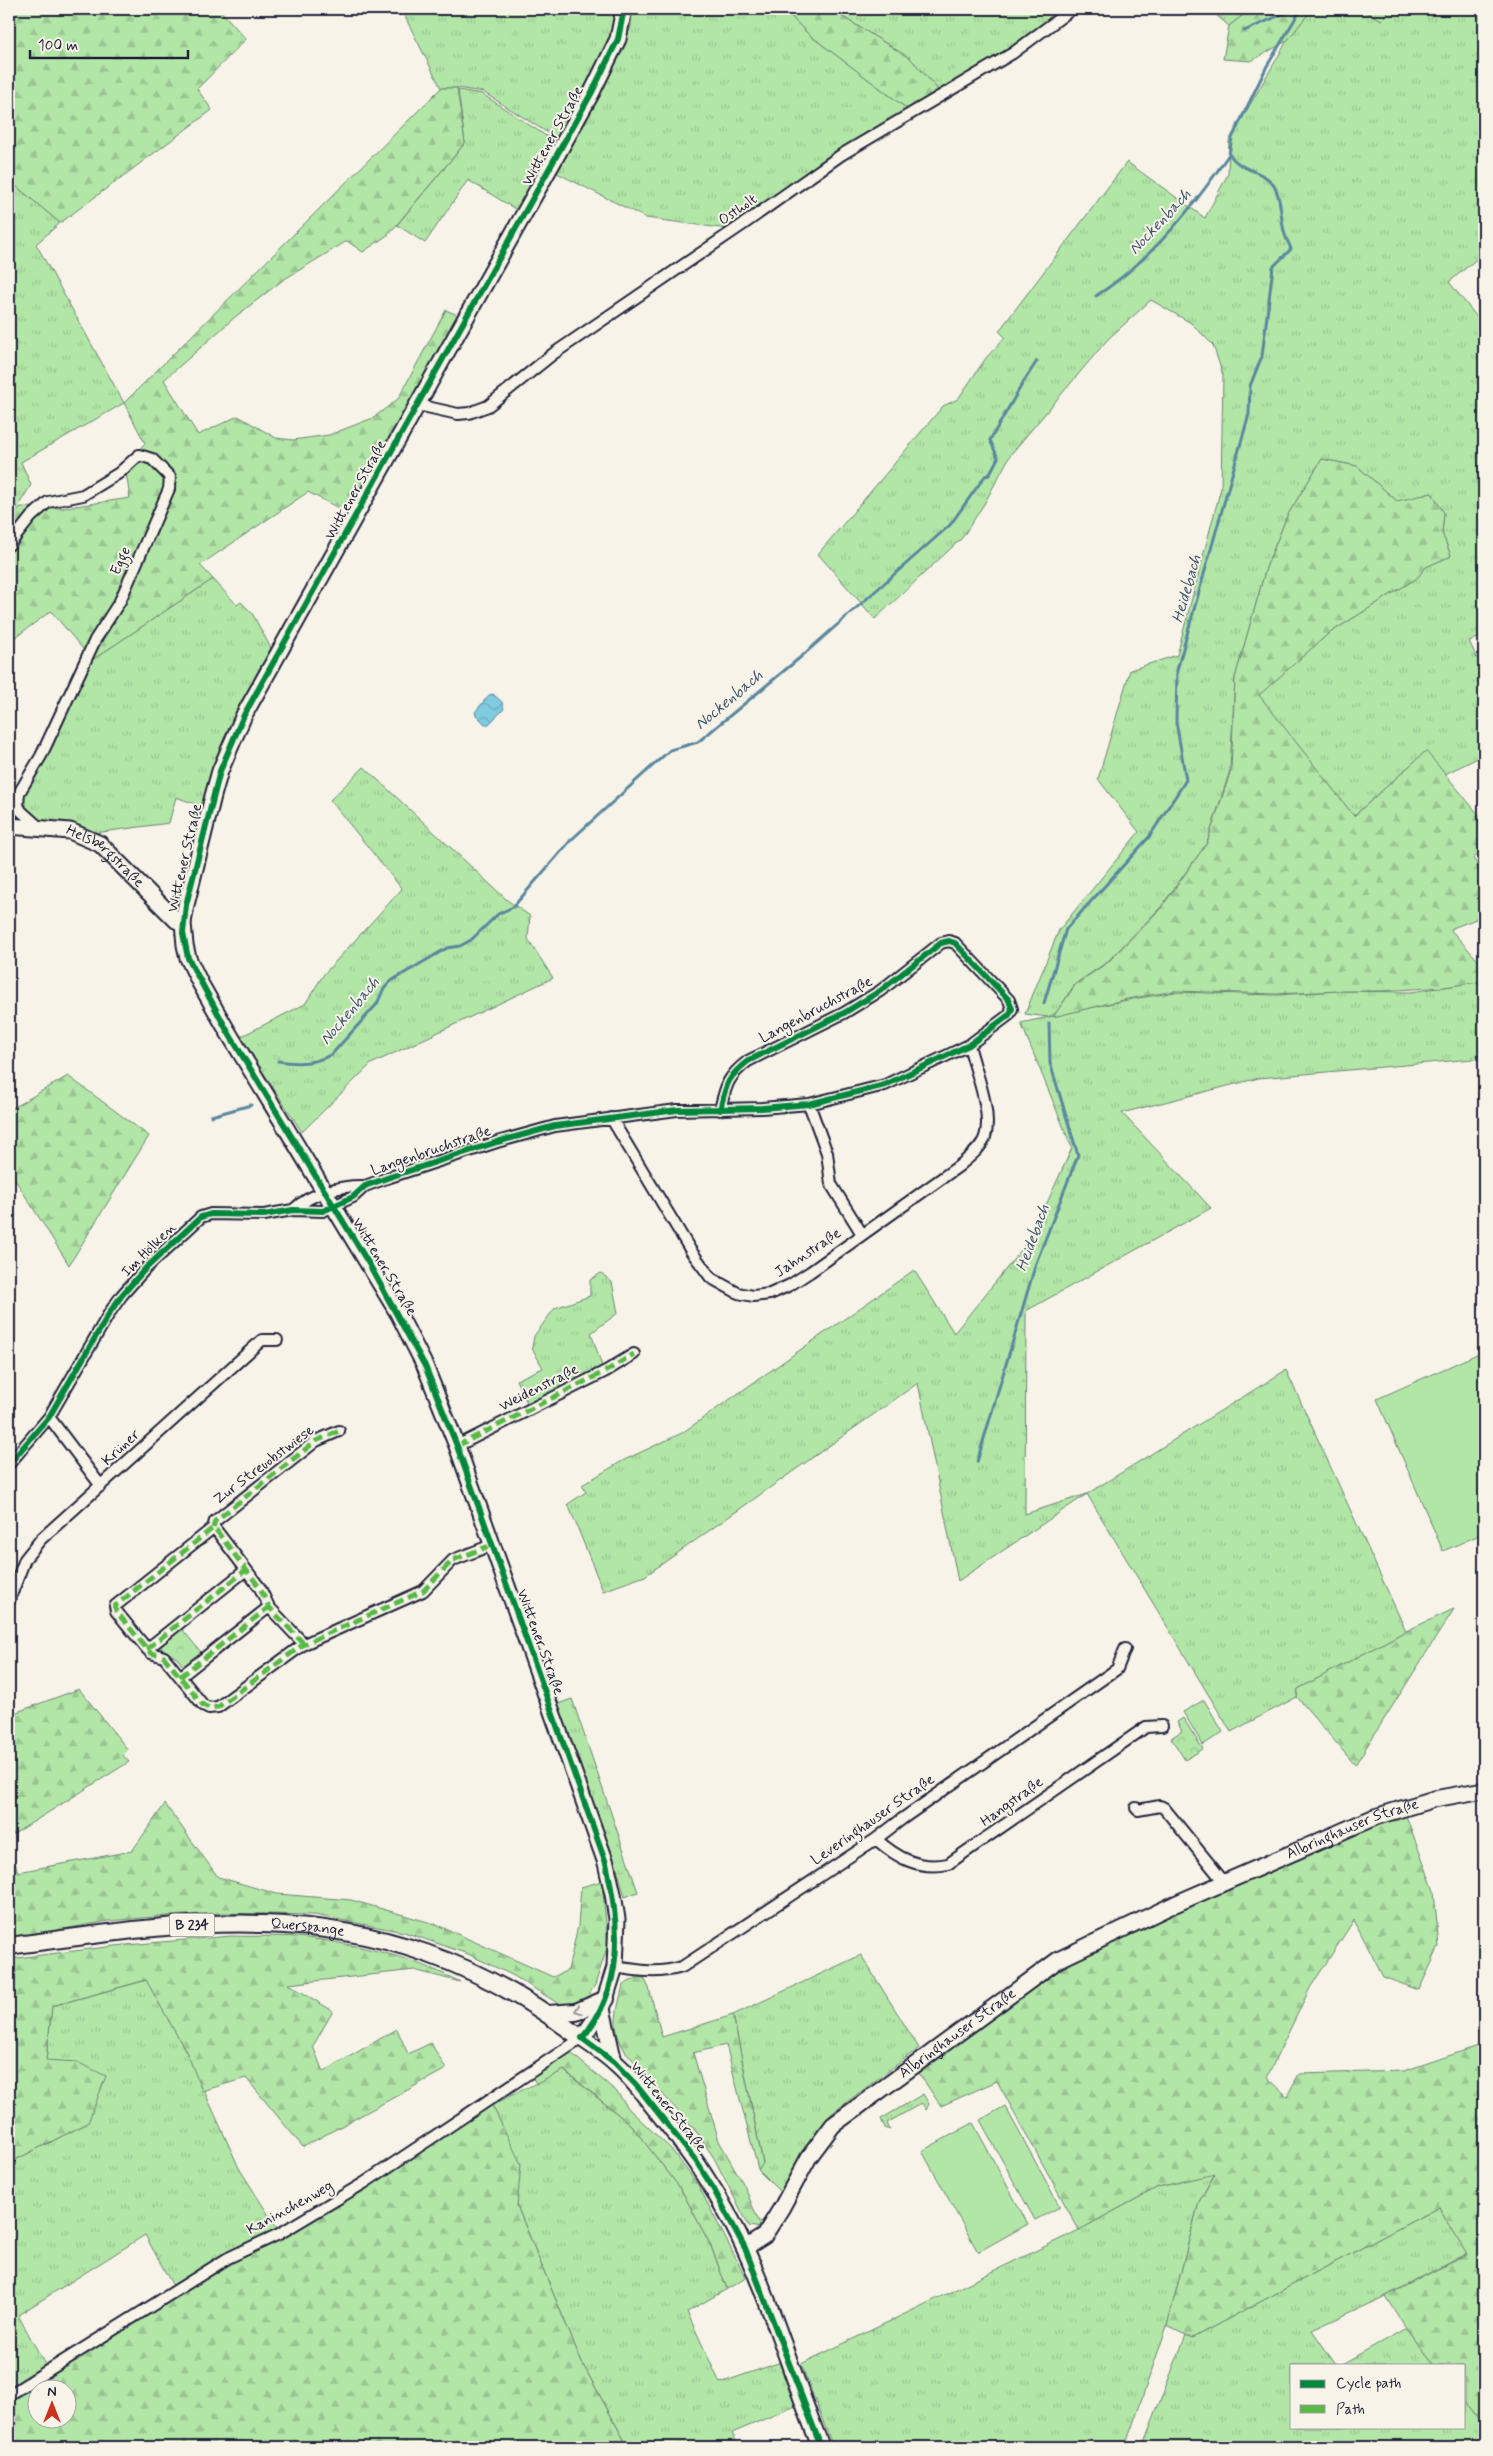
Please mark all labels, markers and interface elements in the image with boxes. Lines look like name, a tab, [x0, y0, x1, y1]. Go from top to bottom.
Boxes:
scale bar	[30, 28, 188, 60]
text: 100 m	[38, 36, 78, 56]
street label: Wittener Straße	[517, 83, 589, 189]
water label: Nockenbach	[1124, 185, 1196, 259]
street label: Ostholt	[715, 189, 762, 231]
street label: Wittener Straße	[320, 437, 392, 543]
street label: Egge	[106, 543, 137, 579]
water label: Heidebach	[1167, 552, 1207, 625]
water label: Nockenbach	[691, 665, 768, 735]
street label: Wittener Straße	[163, 802, 207, 914]
street label: Helsbergstraße	[63, 820, 148, 892]
water label: Nockenbach	[315, 972, 385, 1049]
street label: Langenbruchstraße	[756, 972, 877, 1049]
street label: Langenbruchstraße	[368, 1121, 494, 1182]
water label: Heidebach	[1011, 1201, 1055, 1274]
street label: Wittener Straße	[347, 1214, 421, 1320]
street label: Im Hölken	[117, 1218, 181, 1282]
street label: Jahnstraße	[771, 1223, 845, 1283]
street label: Weidenstraße	[496, 1359, 582, 1417]
street label: Zur Streuobstwiese	[210, 1420, 318, 1510]
street label: Krüner	[98, 1425, 145, 1471]
street label: Wittener Straße	[512, 1586, 568, 1698]
street label: Leveringhauser Straße	[807, 1770, 939, 1871]
street label: Hangstraße	[976, 1772, 1048, 1832]
street label: Albringhauser Straße	[1283, 1794, 1421, 1864]
road number: B 234	[170, 1914, 214, 1936]
street label: Querspange	[270, 1914, 346, 1942]
street label: Albringhauser Straße	[895, 1984, 1020, 2083]
one-way arrow	[574, 2004, 583, 2014]
street label: Wittener Straße	[625, 2058, 711, 2156]
street label: Kaninchenweg	[243, 2176, 337, 2241]
legend	[1290, 2364, 1466, 2428]
text: Cycle path	[1336, 2374, 1401, 2394]
north arrow	[28, 2378, 78, 2428]
text: N	[47, 2383, 57, 2401]
text: Path	[1336, 2400, 1365, 2420]

